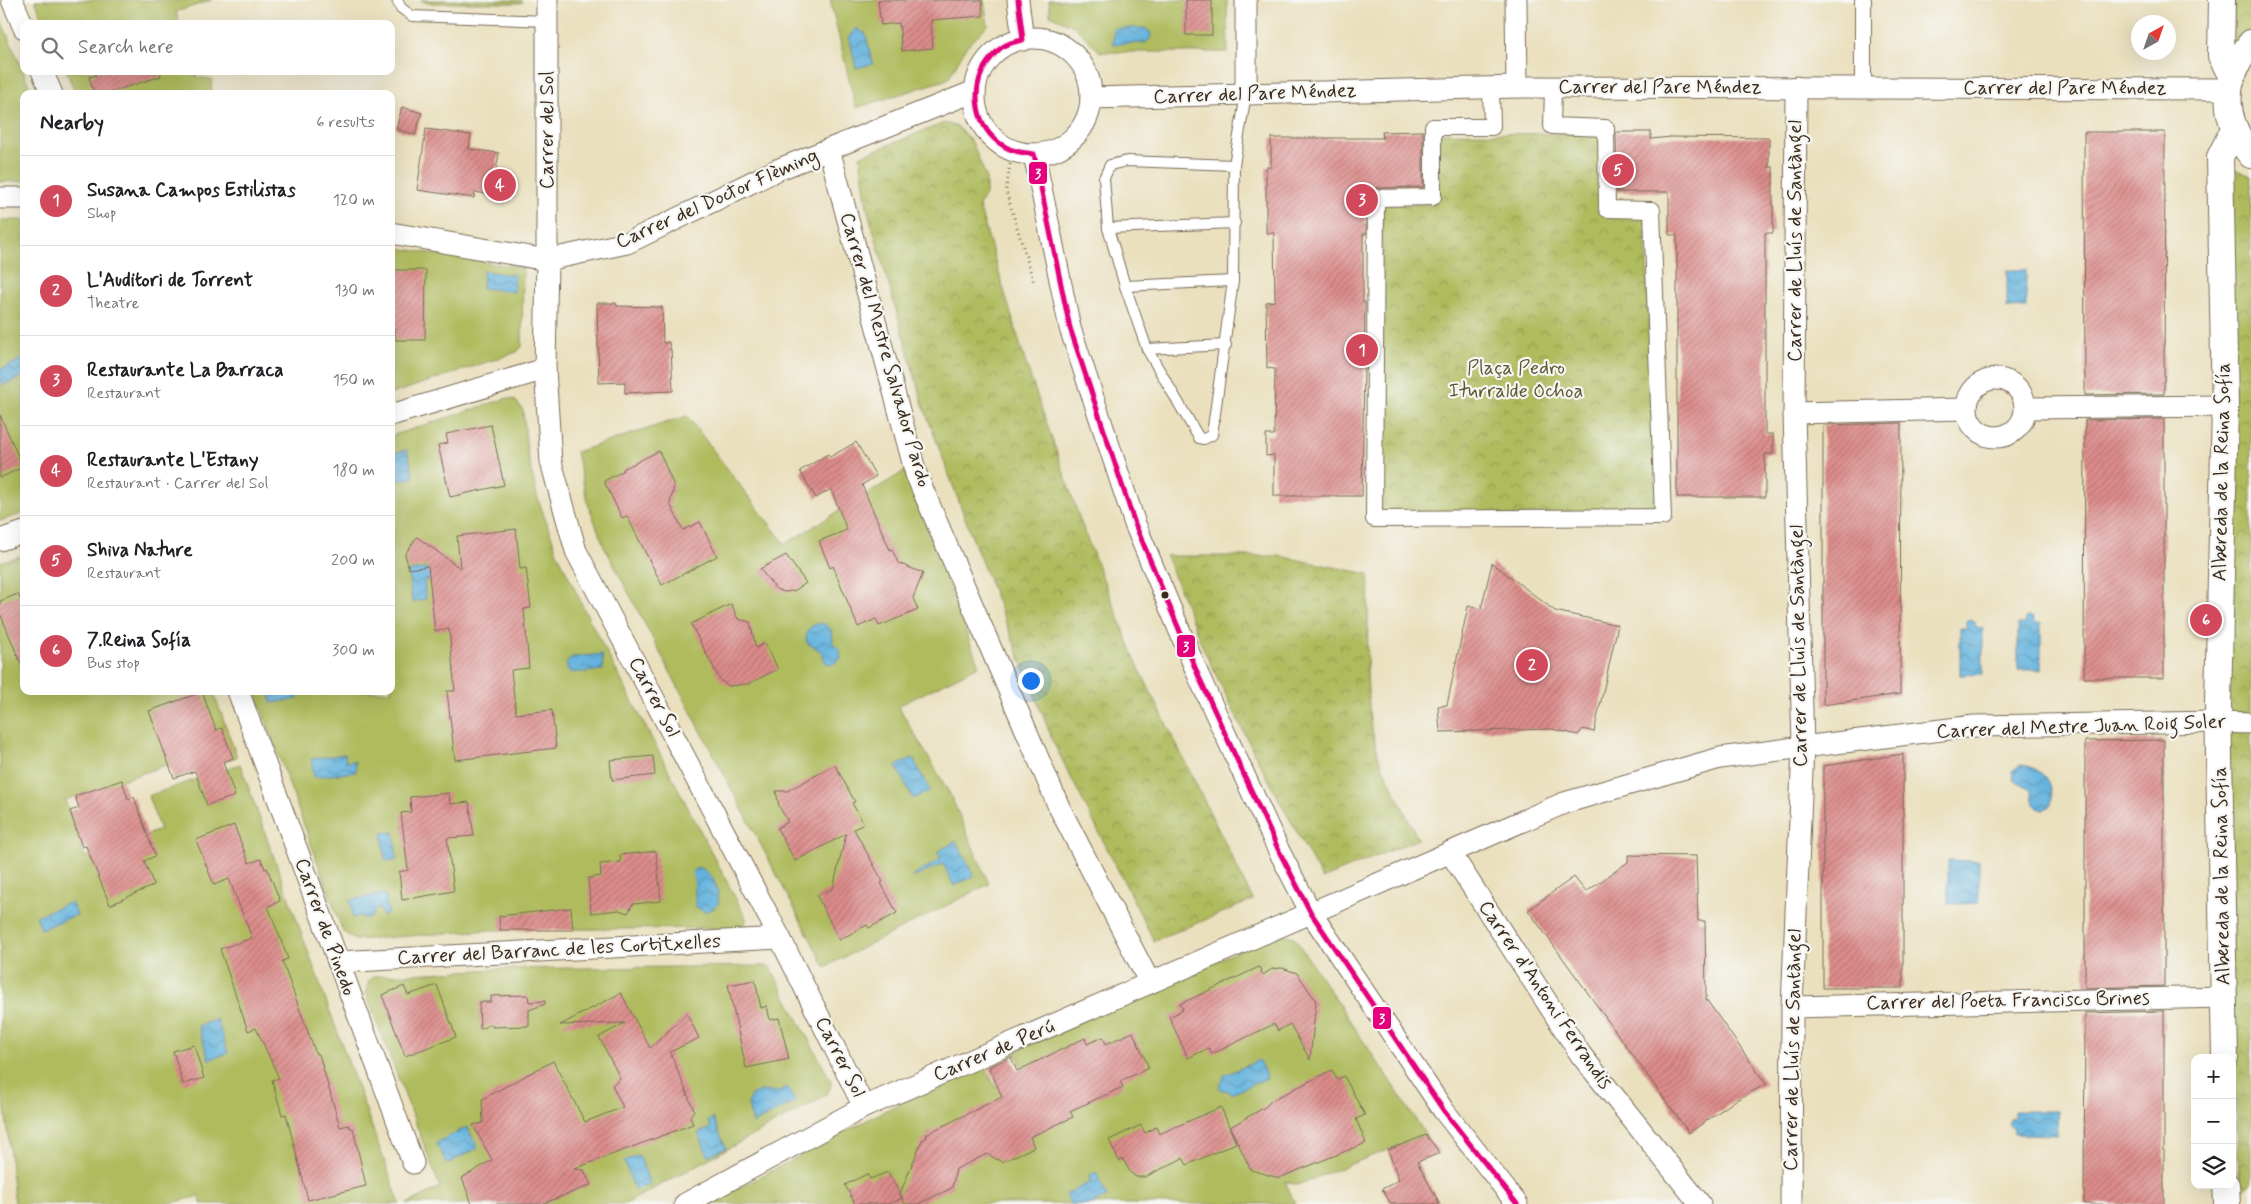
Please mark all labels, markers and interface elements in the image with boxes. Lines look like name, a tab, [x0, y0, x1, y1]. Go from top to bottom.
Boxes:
north arrow	[2131, 15, 2176, 60]
search box	[20, 20, 395, 75]
icon: search	[38, 34, 66, 62]
text: Search here	[78, 35, 174, 60]
street label: Carrer del Sol	[534, 71, 561, 189]
street label: Carrer del Pare Méndez	[1558, 74, 1762, 101]
street label: Carrer del Pare Méndez	[1963, 75, 2167, 102]
street label: Carrer del Pare Méndez	[1153, 77, 1357, 111]
text: Nearby	[40, 109, 104, 137]
text: 6 results	[316, 112, 375, 133]
street label: Carrer de Lluís de Santàngel	[1782, 120, 1811, 362]
street label: Carrer del Doctor Flèming	[611, 142, 823, 257]
pin: 5	[1602, 151, 1634, 189]
line badge: 3	[1028, 161, 1048, 185]
text: 3	[1035, 165, 1042, 183]
pin: 4	[484, 166, 516, 204]
text: Susana Campos Estilistas	[87, 178, 296, 203]
pin: 3	[1346, 181, 1378, 219]
text: 1	[52, 190, 60, 211]
text: 120 m	[333, 190, 375, 211]
text: Shop	[87, 203, 116, 224]
street label: Carrer del Mestre Salvador Pardo	[833, 210, 937, 490]
text: L'Auditori de Torrent	[87, 268, 253, 293]
text: 2	[52, 280, 60, 301]
text: 130 m	[334, 280, 375, 301]
text: Theatre	[87, 293, 139, 314]
pin: 1	[1346, 331, 1378, 369]
park label: Plaça Pedro Iturralde Ochoa	[1449, 355, 1583, 405]
text: Restaurante La Barraca	[87, 358, 284, 383]
street label: Albereda de la Reina Sofía	[2207, 362, 2237, 582]
text: 3	[52, 370, 60, 391]
text: 150 m	[333, 370, 375, 391]
text: Restaurant	[87, 383, 161, 404]
text: Restaurante L'Estany	[87, 448, 259, 473]
text: 4	[51, 460, 61, 481]
text: 180 m	[332, 460, 375, 481]
text: Restaurant · Carrer del Sol	[87, 473, 268, 494]
street label: Carrer de Lluís de Santàngel	[1783, 525, 1817, 767]
text: Shiva Nature	[87, 538, 193, 563]
text: 5	[51, 550, 61, 571]
text: 200 m	[331, 550, 375, 571]
text: Restaurant	[87, 563, 161, 584]
unlabelled marker	[1160, 590, 1170, 600]
pin: 6	[2190, 601, 2222, 639]
text: 7.Reina Sofía	[87, 628, 191, 653]
line badge: 3	[1176, 634, 1196, 658]
text: 3	[1183, 638, 1190, 656]
text: 6	[52, 640, 60, 661]
text: 300 m	[332, 640, 375, 661]
pin: 2	[1516, 646, 1548, 684]
street label: Carrer Sol	[622, 652, 686, 742]
text: Bus stop	[87, 653, 140, 674]
your location	[1018, 668, 1044, 694]
street label: Carrer del Mestre Juan Roig Soler	[1936, 708, 2227, 748]
street label: Albereda de la Reina Sofía	[2207, 766, 2237, 986]
street label: Carrer de Pinedo	[288, 855, 362, 999]
street label: Carrer d'Antoni Ferrandis	[1472, 895, 1618, 1095]
street label: Carrer del Barranc de les Cortitxelles	[397, 928, 722, 972]
street label: Carrer de Lluís de Santàngel	[1777, 929, 1811, 1171]
street label: Carrer del Poeta Francisco Brines	[1866, 985, 2150, 1017]
line badge: 3	[1372, 1006, 1392, 1030]
text: 3	[1379, 1010, 1386, 1028]
street label: Carrer Sol	[808, 1012, 872, 1102]
street label: Carrer de Perú	[929, 1013, 1059, 1089]
map controls	[2191, 1054, 2236, 1189]
button: +	[2191, 1054, 2236, 1099]
button: −	[2191, 1099, 2236, 1144]
button: layers	[2191, 1144, 2236, 1189]

